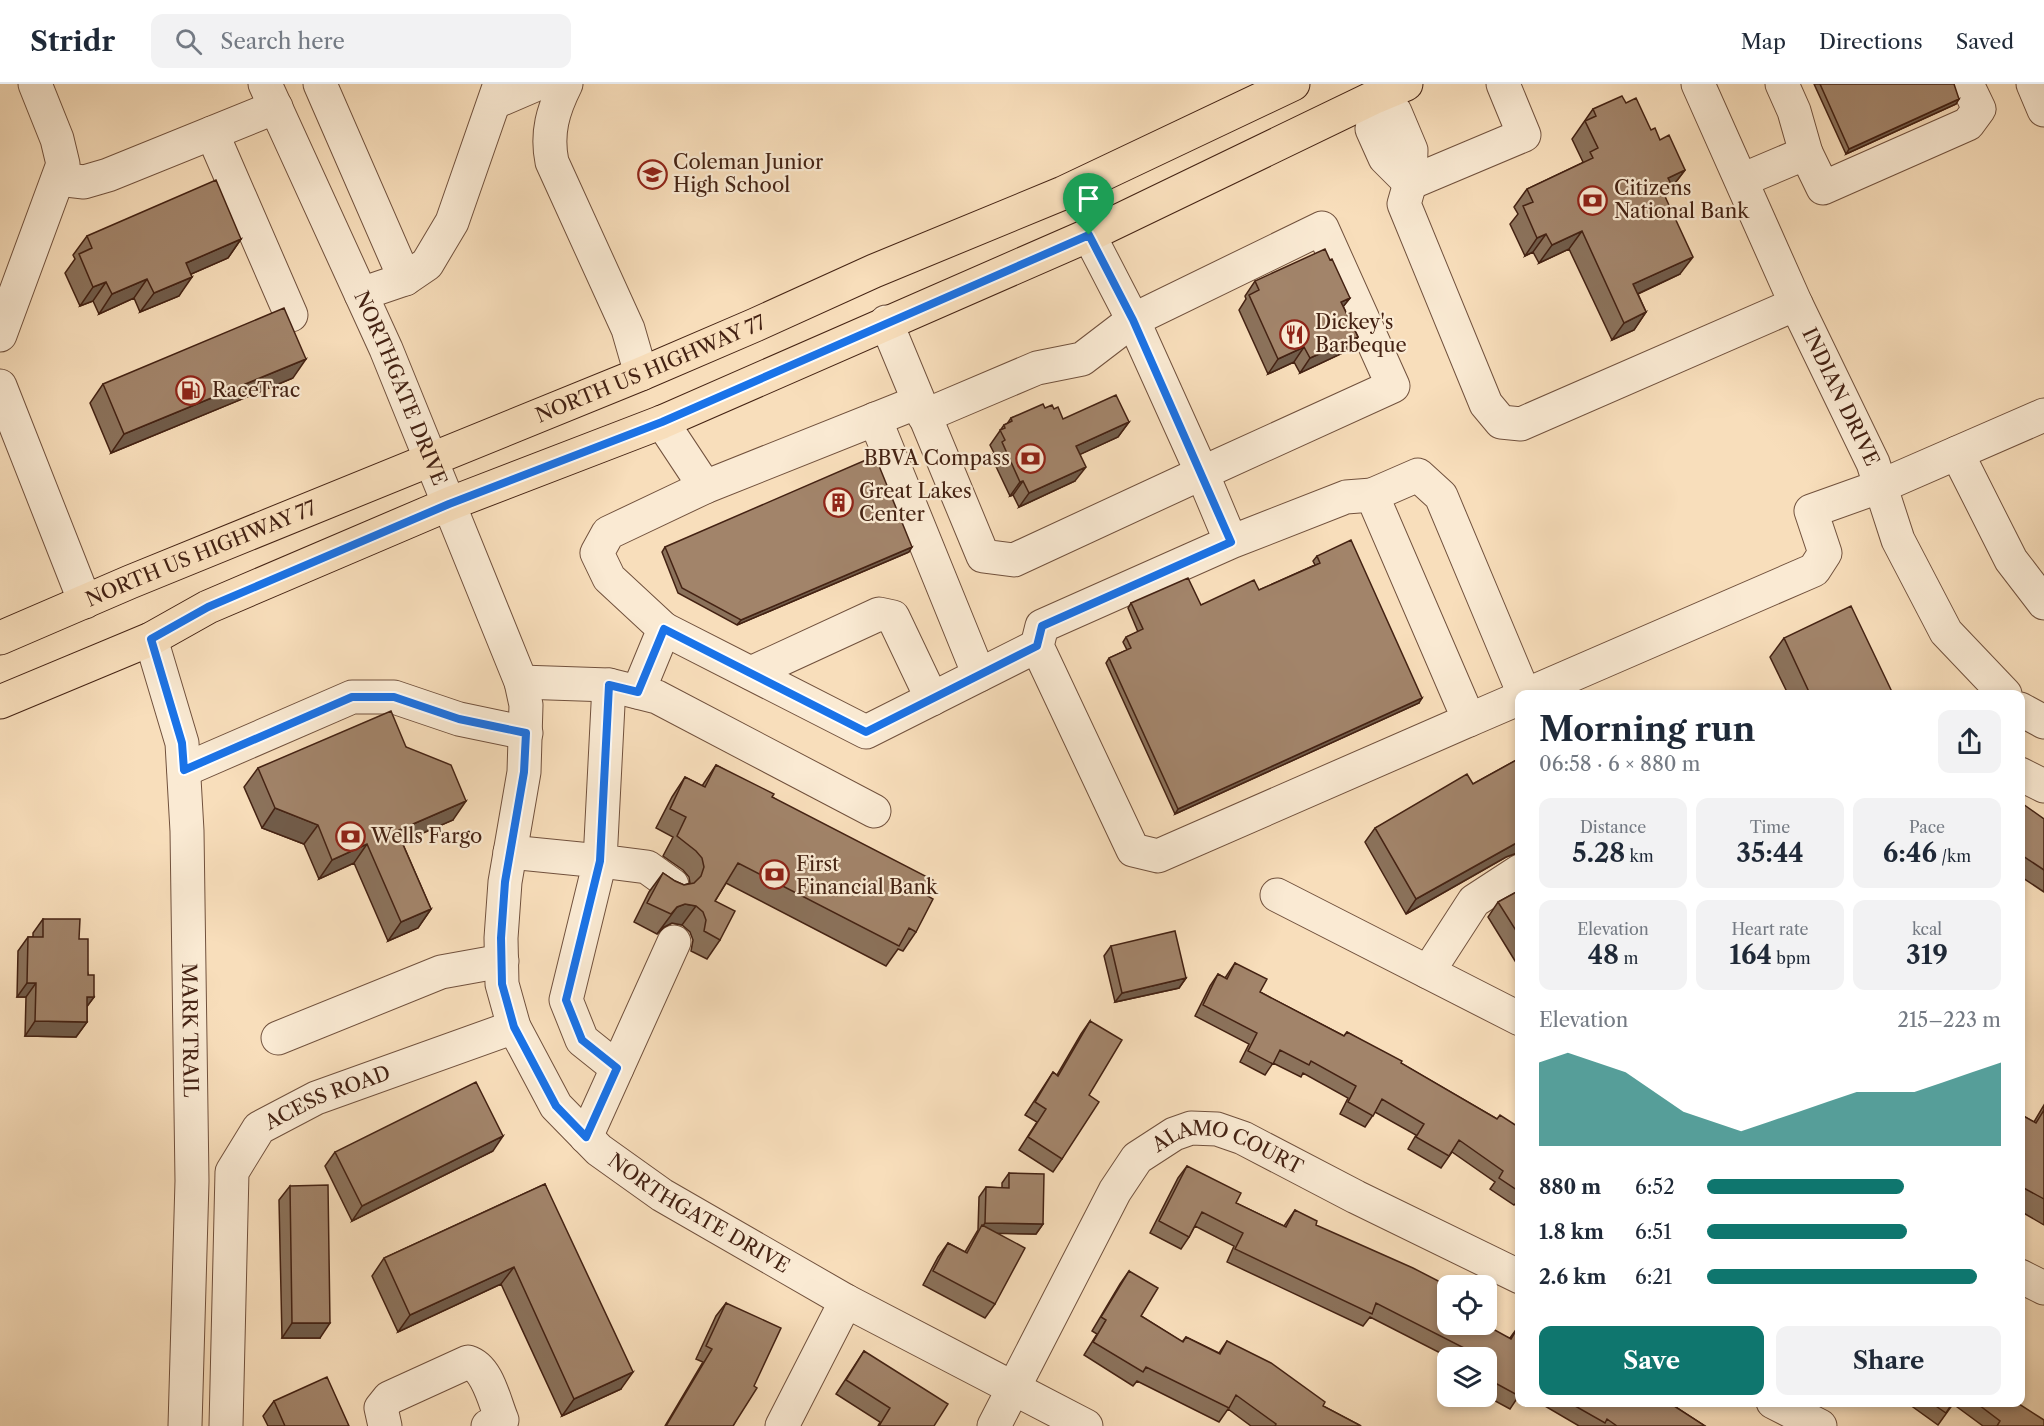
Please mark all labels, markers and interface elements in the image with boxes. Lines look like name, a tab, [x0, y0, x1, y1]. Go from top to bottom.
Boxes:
search box	[151, 14, 571, 68]
text: Stridr	[30, 24, 115, 58]
icon: search	[172, 25, 205, 58]
text: Search here	[220, 28, 345, 55]
text: Map	[1741, 29, 1786, 54]
text: Directions	[1819, 29, 1923, 54]
text: Saved	[1956, 29, 2014, 54]
place label: Coleman Junior High School	[673, 150, 824, 197]
school or university icon: Coleman Junior High School	[636, 158, 668, 190]
pin	[1063, 173, 1114, 235]
place label: Citizens National Bank	[1614, 176, 1750, 223]
icon: arrive	[1072, 182, 1105, 215]
bank icon: Citizens National Bank	[1577, 184, 1609, 216]
street label: NORTHGATE DRIVE	[349, 287, 452, 489]
street label: NORTH US HIGHWAY 77	[532, 310, 769, 428]
place label: Dickey's Barbeque	[1315, 310, 1407, 357]
restaurant icon: Dickey's Barbeque	[1278, 318, 1310, 350]
street label: INDIAN DRIVE	[1797, 324, 1885, 470]
fuel station icon: RaceTrac	[175, 374, 207, 406]
place label: RaceTrac	[212, 378, 300, 402]
bank icon: BBVA Compass	[1015, 442, 1047, 474]
place label: BBVA Compass	[864, 446, 1010, 470]
place label: Great Lakes Center	[859, 479, 972, 526]
building icon: Great Lakes Center	[822, 487, 854, 519]
street label: NORTH US HIGHWAY 77	[82, 495, 320, 612]
text: Morning run	[1539, 709, 1755, 750]
button: share	[1938, 710, 2001, 773]
text: 06:58 · 6 × 880 m	[1539, 752, 1700, 776]
text: Distance	[1580, 817, 1646, 837]
text: Time	[1750, 817, 1790, 837]
text: Pace	[1909, 817, 1945, 837]
bank icon: Wells Fargo	[334, 820, 366, 852]
place label: Wells Fargo	[370, 824, 482, 848]
text: 5.28	[1572, 837, 1625, 869]
text: 35:44	[1736, 837, 1804, 869]
text: 6:46	[1883, 837, 1937, 869]
text: km	[1625, 846, 1654, 866]
text: /km	[1937, 846, 1971, 866]
place label: First Financial Bank	[796, 852, 939, 899]
bank icon: First Financial Bank	[759, 859, 791, 891]
text: Elevation	[1577, 919, 1649, 939]
text: Heart rate	[1731, 919, 1809, 939]
text: kcal	[1912, 919, 1942, 939]
text: 48	[1588, 939, 1619, 971]
text: 164	[1729, 939, 1772, 971]
text: 319	[1906, 939, 1948, 971]
text: m	[1619, 948, 1638, 968]
text: bpm	[1772, 948, 1811, 968]
street label: MARK TRAIL	[177, 963, 203, 1098]
text: Elevation	[1539, 1008, 1628, 1032]
text: 215–223 m	[1897, 1008, 2001, 1032]
street label: ACESS ROAD	[260, 1060, 393, 1135]
street label: ALAMO COURT	[1147, 1116, 1307, 1179]
street label: NORTHGATE DRIVE	[603, 1148, 794, 1278]
text: 880 m	[1539, 1175, 1601, 1199]
text: 6:52	[1635, 1175, 1675, 1199]
text: 1.8 km	[1539, 1220, 1604, 1244]
text: 6:51	[1635, 1220, 1672, 1244]
text: 2.6 km	[1539, 1265, 1606, 1289]
text: 6:21	[1635, 1265, 1672, 1289]
map controls	[1437, 1275, 1497, 1407]
button: locate	[1437, 1275, 1497, 1335]
button: Save	[1539, 1326, 1764, 1395]
button: Share	[1776, 1326, 2001, 1395]
button: layers	[1437, 1347, 1497, 1407]

